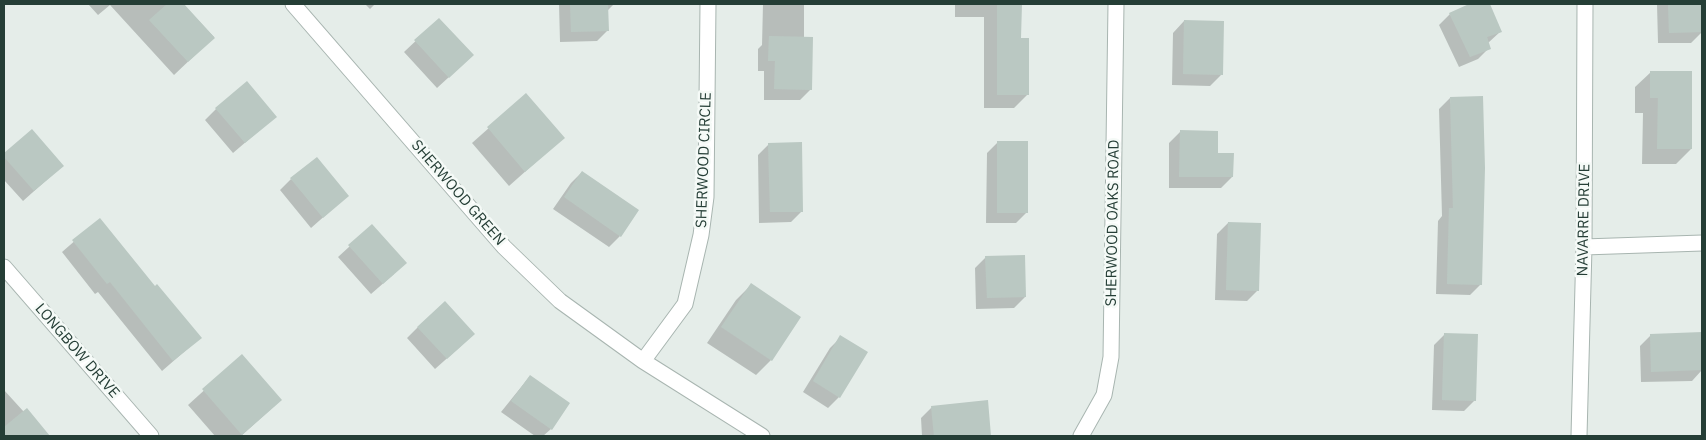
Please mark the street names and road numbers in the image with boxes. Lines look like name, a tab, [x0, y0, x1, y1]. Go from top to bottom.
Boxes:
street label: SHERWOOD CIRCLE	[693, 92, 715, 228]
street label: SHERWOOD GREEN	[407, 137, 509, 249]
street label: SHERWOOD OAKS ROAD	[1103, 139, 1123, 307]
street label: NAVARRE DRIVE	[1574, 163, 1594, 277]
street label: LONGBOW DRIVE	[31, 300, 123, 402]

